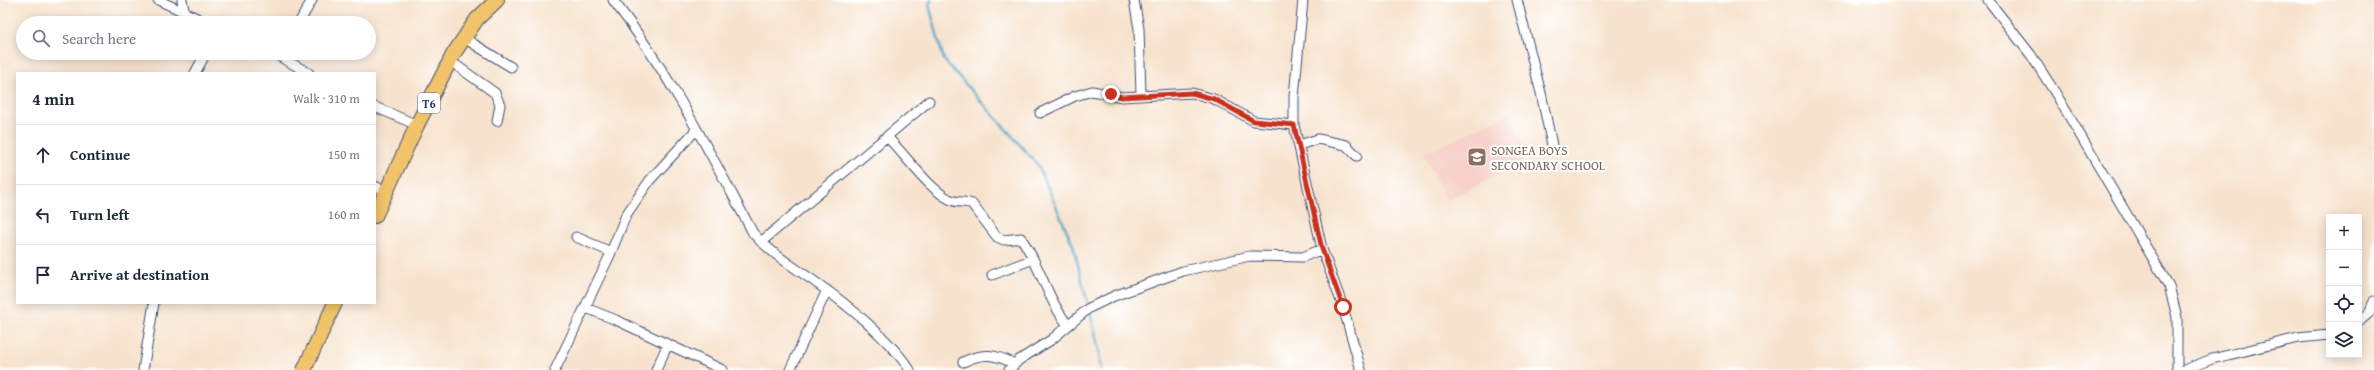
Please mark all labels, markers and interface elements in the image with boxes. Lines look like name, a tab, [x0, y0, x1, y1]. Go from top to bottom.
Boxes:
search box	[16, 16, 376, 60]
icon: search	[30, 27, 52, 49]
text: Search here	[62, 28, 136, 49]
route end	[1102, 85, 1120, 103]
text: 4 min	[32, 86, 74, 111]
text: Walk · 310 m	[293, 89, 360, 108]
road number: T6	[418, 93, 440, 113]
place label: SONGEA BOYS SECONDARY SCHOOL	[1491, 141, 1606, 175]
icon: ahead	[32, 144, 54, 166]
text: Continue	[70, 144, 131, 165]
text: 150 m	[328, 145, 360, 164]
school or university icon: SONGEA BOYS SECONDARY SCHOOL	[1466, 146, 1488, 168]
icon: left	[32, 204, 54, 226]
text: Turn left	[70, 204, 129, 225]
text: 160 m	[328, 205, 360, 224]
map controls	[2326, 214, 2362, 358]
button: +	[2326, 214, 2362, 250]
button: −	[2326, 250, 2362, 286]
icon: arrive	[32, 264, 54, 286]
text: Arrive at destination	[70, 264, 209, 285]
button: locate	[2326, 286, 2362, 322]
route start	[1334, 298, 1352, 316]
button: layers	[2326, 322, 2362, 358]

